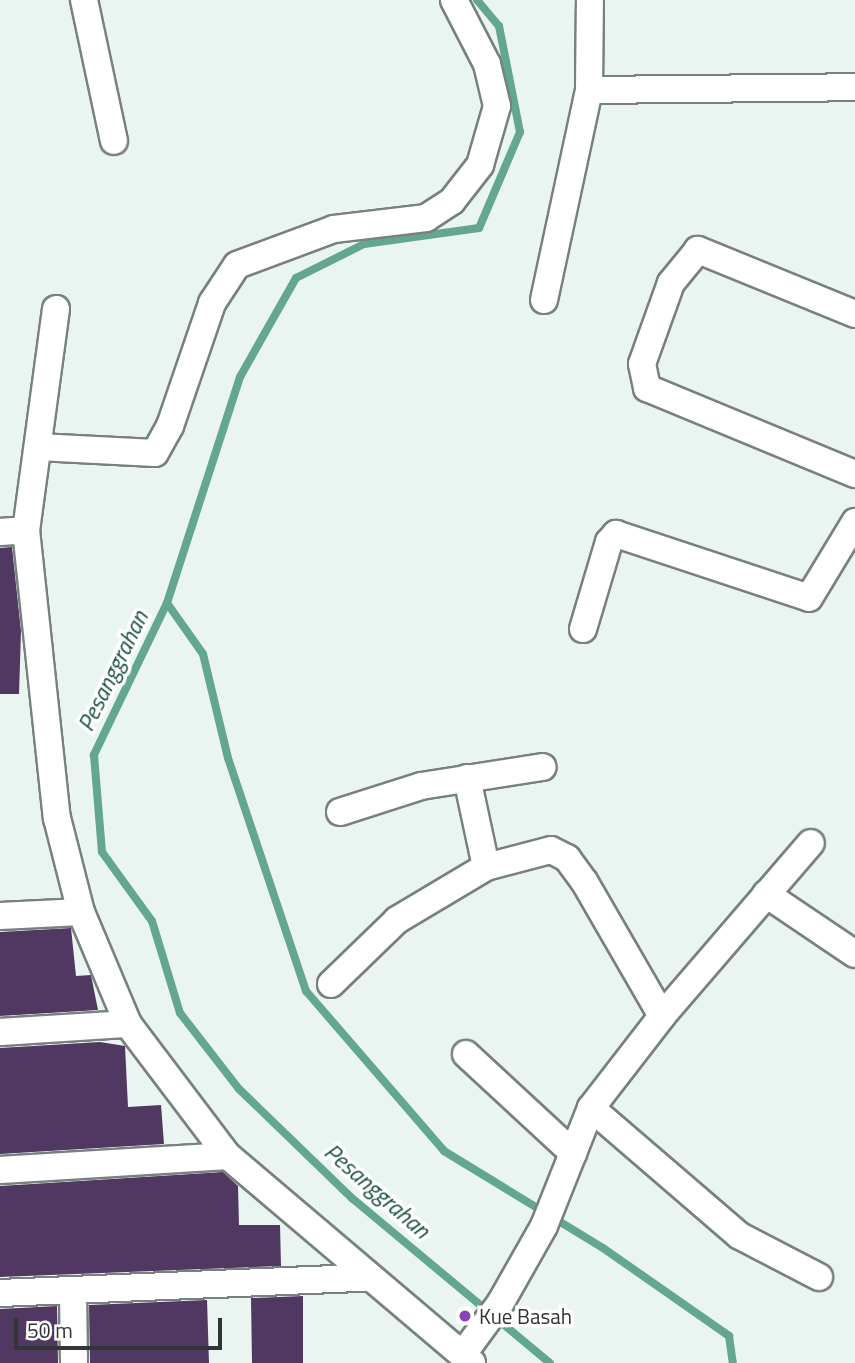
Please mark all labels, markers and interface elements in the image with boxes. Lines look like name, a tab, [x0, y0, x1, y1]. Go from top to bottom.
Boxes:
water label: Pesanggrahan	[72, 606, 154, 736]
water label: Pesanggrahan	[319, 1138, 435, 1244]
place label: Kue Basah	[479, 1303, 572, 1329]
scale bar	[18, 1304, 226, 1348]
marker: Kue Basah	[457, 1308, 473, 1324]
text: 50 m	[27, 1314, 73, 1346]

